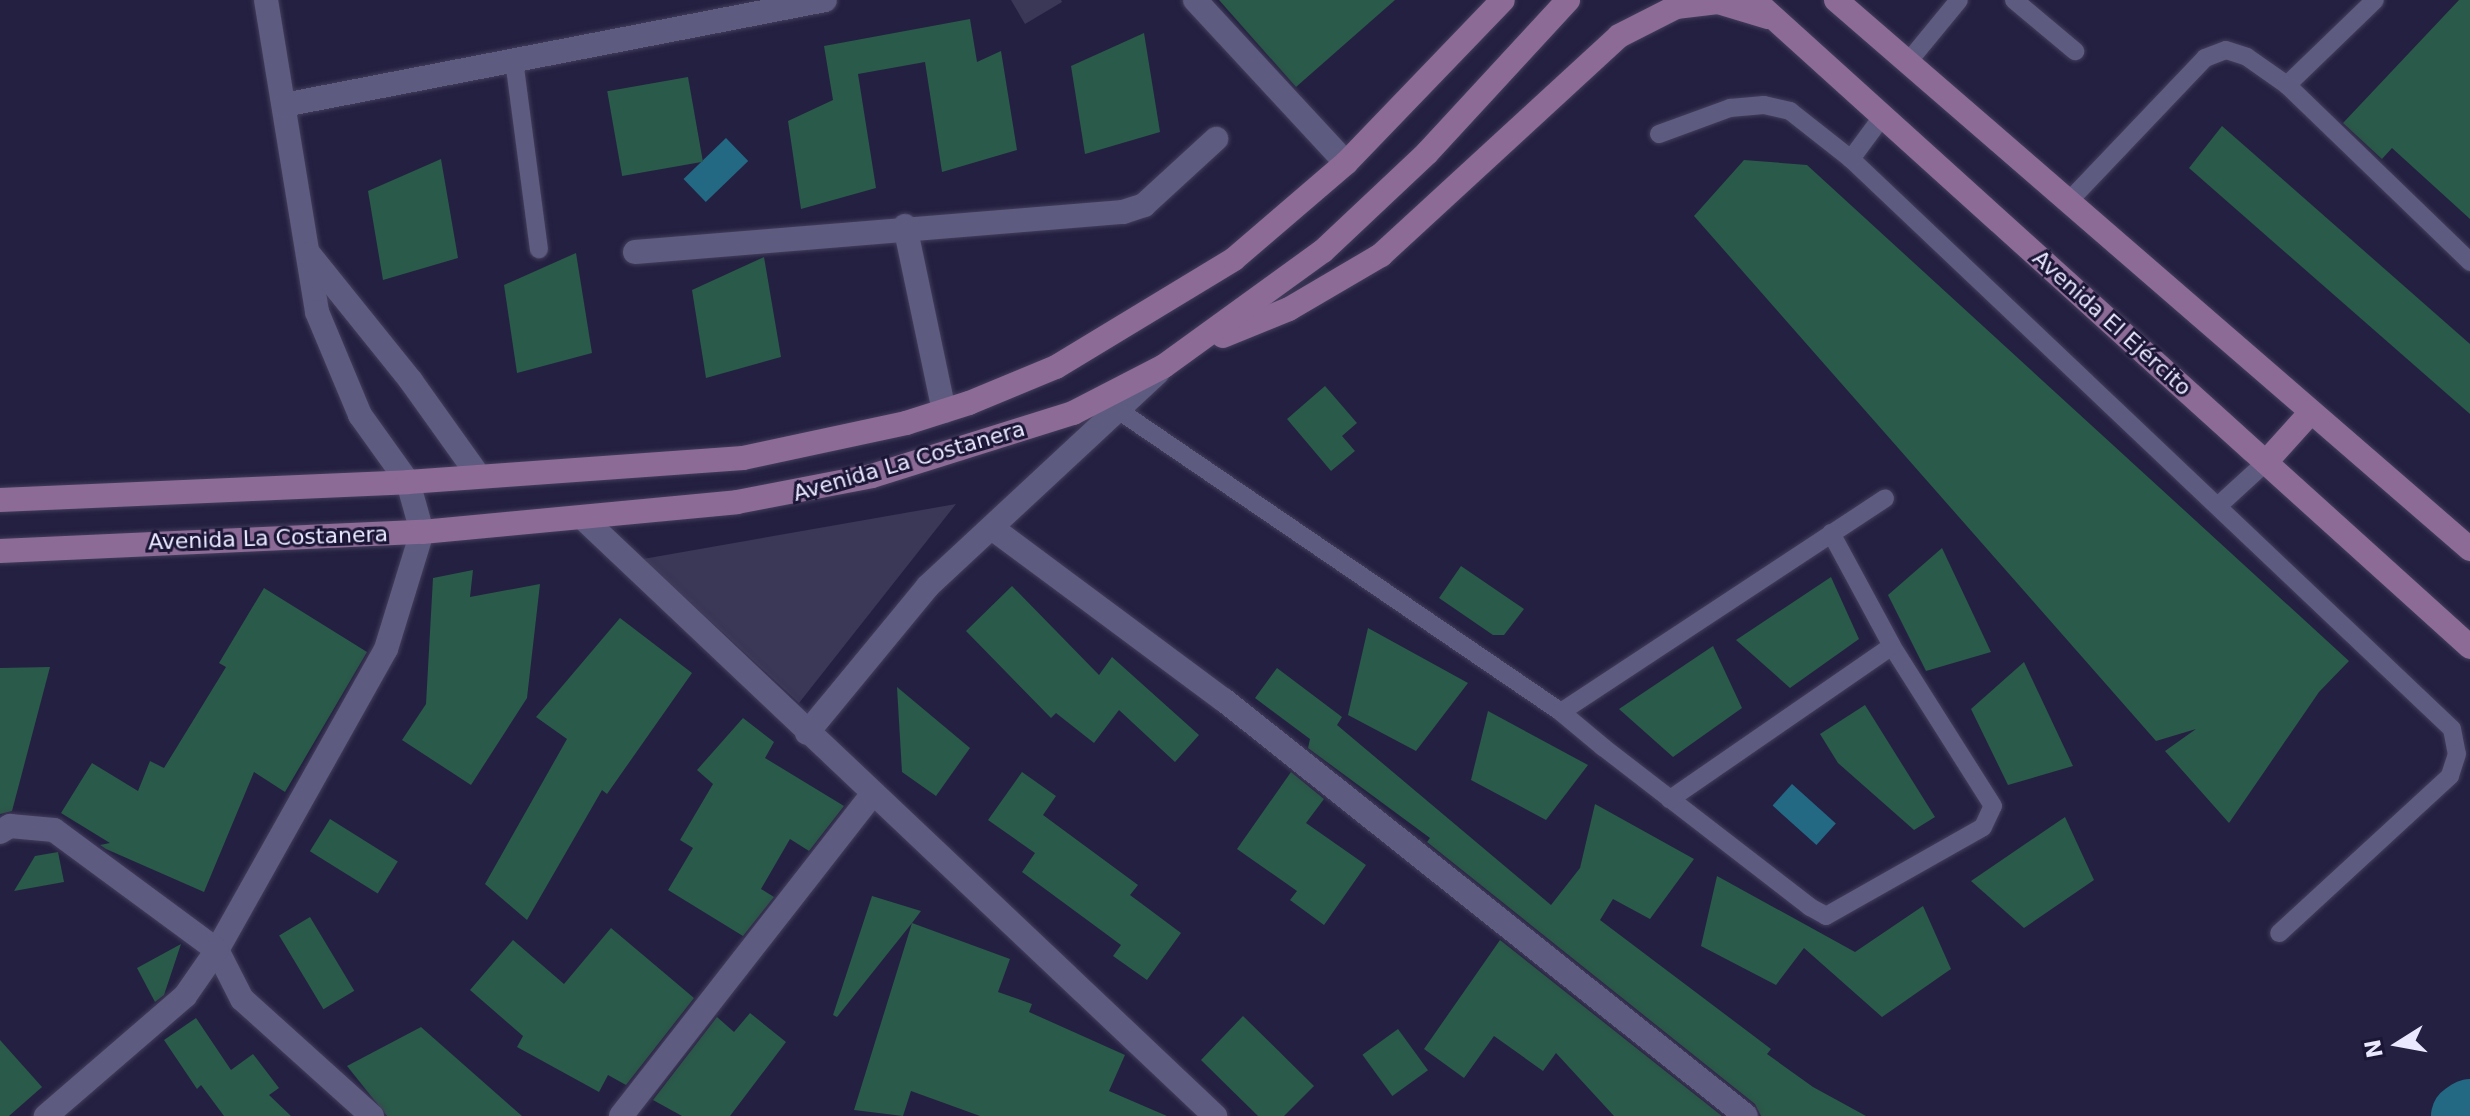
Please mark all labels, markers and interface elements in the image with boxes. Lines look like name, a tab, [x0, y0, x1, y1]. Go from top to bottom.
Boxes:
street label: Avenida El Ejército	[2027, 245, 2197, 401]
street label: Avenida La Costanera	[790, 415, 1028, 507]
street label: Avenida La Costanera	[148, 521, 388, 555]
north arrow	[2358, 1004, 2438, 1084]
text: N	[2360, 1037, 2388, 1060]

